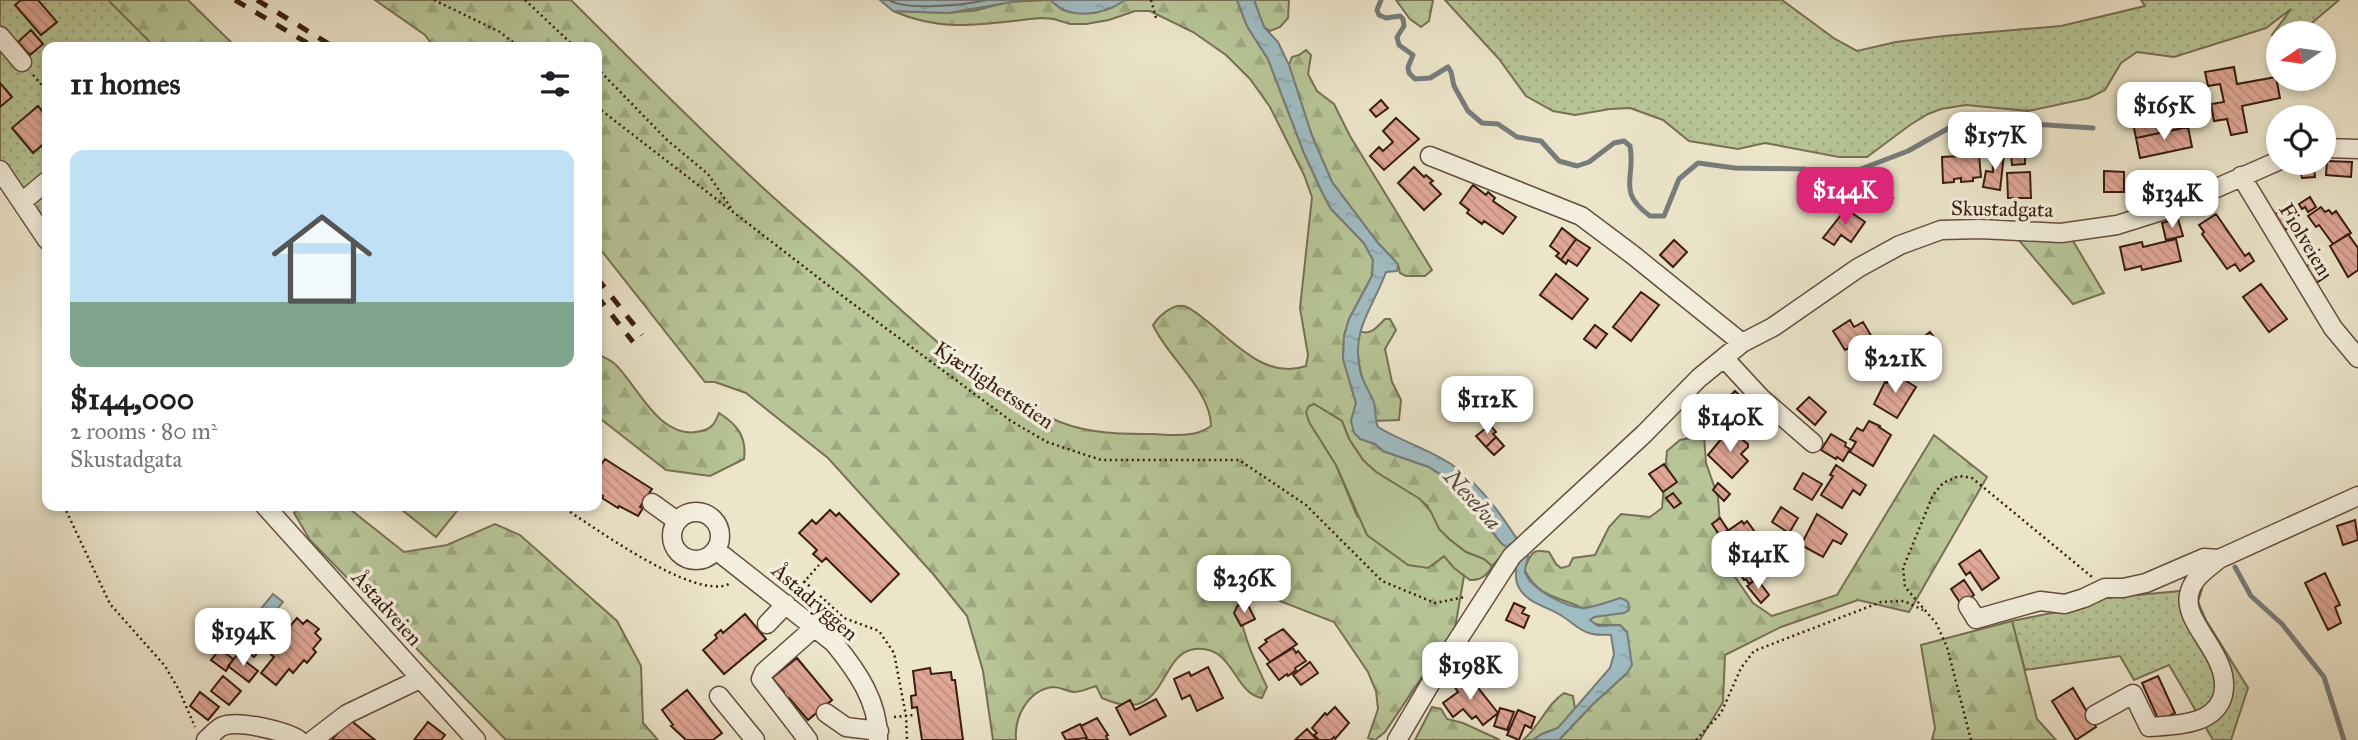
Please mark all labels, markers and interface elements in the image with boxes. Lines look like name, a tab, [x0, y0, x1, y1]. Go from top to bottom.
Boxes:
north arrow	[2266, 21, 2336, 91]
map controls	[2266, 21, 2336, 175]
icon: filters	[536, 65, 574, 103]
text: 11 homes	[70, 66, 181, 102]
pin: $165K	[2115, 82, 2213, 142]
text: $165K	[2133, 91, 2195, 119]
button: locate	[2266, 105, 2336, 175]
pin: $157K	[1946, 113, 2044, 172]
text: $157K	[1964, 121, 2026, 149]
pin: $144K	[1796, 168, 1894, 227]
pin: $134K	[2123, 170, 2221, 230]
text: $144K	[1813, 176, 1877, 204]
text: $134K	[2141, 179, 2203, 207]
street label: Skustadgata	[1951, 195, 2054, 223]
icon: home	[259, 196, 385, 322]
street label: Fiolveien	[2273, 198, 2337, 280]
street label: Kjærlighetsstien	[929, 335, 1059, 435]
pin: $221K	[1846, 336, 1944, 395]
text: $221K	[1864, 344, 1926, 372]
pin: $112K	[1438, 376, 1536, 436]
text: $144,000	[70, 381, 194, 417]
text: $112K	[1457, 385, 1517, 413]
pin: $140K	[1681, 394, 1779, 454]
text: $140K	[1697, 403, 1763, 431]
text: 2 rooms · 80 m²	[70, 417, 217, 445]
text: Skustadgata	[70, 445, 182, 473]
water label: Neselva	[1437, 461, 1508, 535]
pin: $141K	[1709, 532, 1807, 591]
text: $141K	[1727, 540, 1789, 568]
pin: $236K	[1195, 556, 1293, 615]
street label: Åstadryggen	[766, 557, 864, 647]
street label: Åstadveien	[346, 564, 428, 651]
text: $236K	[1213, 564, 1275, 592]
pin: $194K	[194, 608, 292, 668]
text: $194K	[211, 617, 275, 645]
pin: $198K	[1421, 642, 1519, 702]
text: $198K	[1438, 651, 1502, 679]

